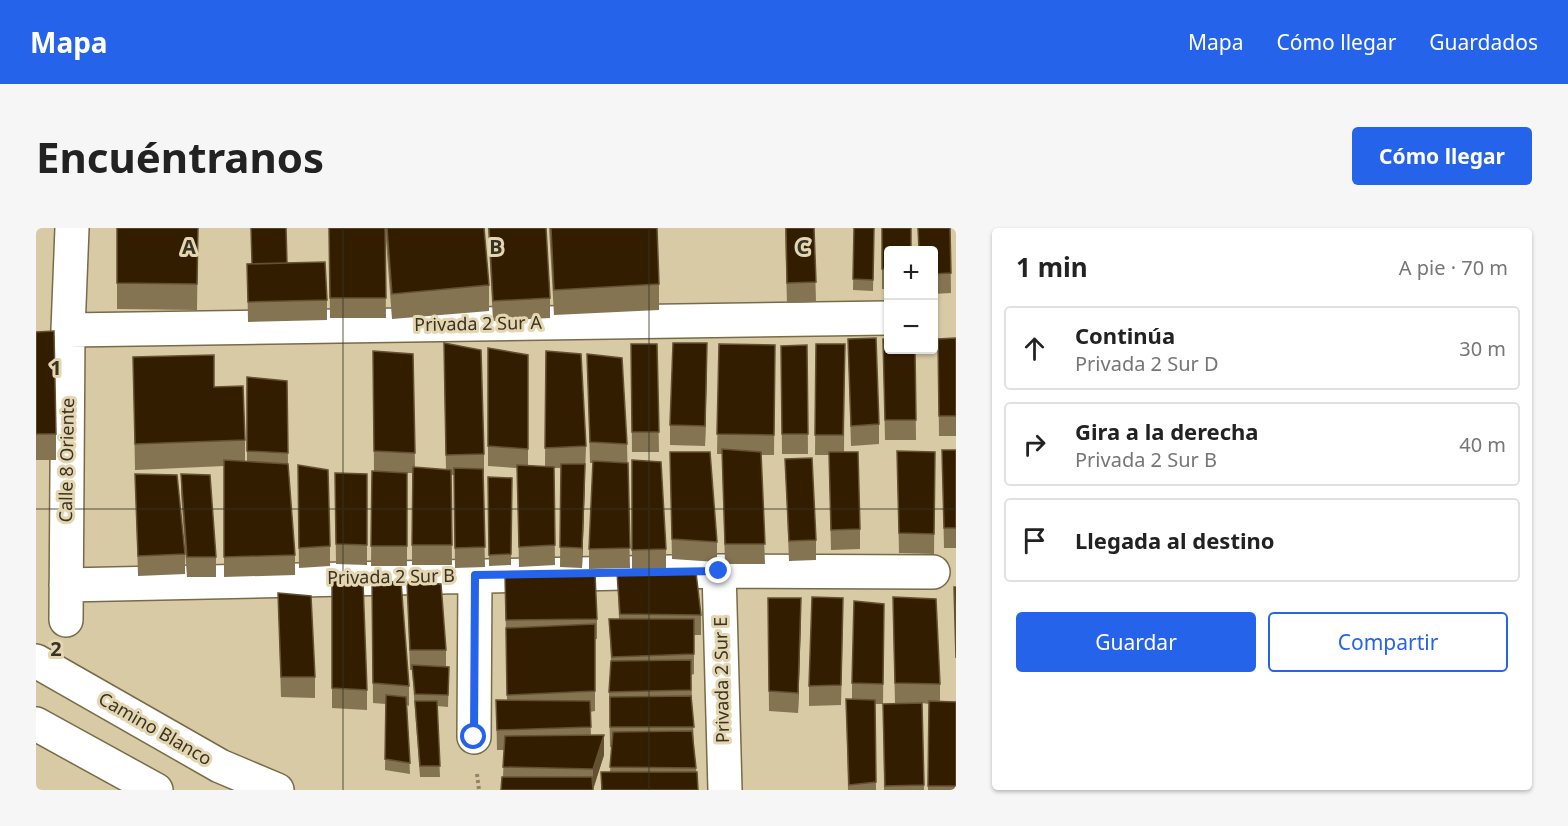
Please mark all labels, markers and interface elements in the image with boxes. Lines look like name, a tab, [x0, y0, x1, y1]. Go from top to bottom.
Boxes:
text: Mapa	[30, 23, 108, 61]
text: Mapa	[1188, 28, 1243, 56]
text: Cómo llegar	[1276, 28, 1396, 56]
text: Guardados	[1429, 28, 1538, 56]
button: Cómo llegar	[1352, 127, 1532, 185]
text: Encuéntranos	[36, 128, 324, 185]
text: A	[182, 233, 196, 260]
text: B	[489, 233, 503, 260]
text: C	[797, 233, 810, 260]
map controls	[884, 246, 938, 354]
button: +	[884, 246, 938, 300]
text: 1 min	[1016, 249, 1088, 285]
text: A pie · 70 m	[1399, 254, 1508, 281]
button: −	[884, 300, 938, 354]
street label: Privada 2 Sur A	[414, 310, 543, 336]
text: Continúa	[1075, 320, 1175, 350]
icon: ahead	[1018, 332, 1051, 365]
text: 30 m	[1459, 335, 1506, 362]
text: Privada 2 Sur D	[1075, 350, 1219, 377]
text: 1	[50, 354, 62, 381]
street label: Calle 8 Oriente	[53, 397, 79, 523]
text: Gira a la derecha	[1075, 416, 1259, 446]
icon: right	[1018, 428, 1051, 461]
text: 40 m	[1459, 431, 1506, 458]
text: Privada 2 Sur B	[1075, 446, 1217, 473]
icon: arrive	[1018, 524, 1051, 557]
text: Llegada al destino	[1075, 525, 1275, 555]
route end	[705, 557, 731, 583]
street label: Privada 2 Sur B	[327, 563, 455, 589]
button: Guardar	[1016, 612, 1256, 672]
button: Compartir	[1268, 612, 1508, 672]
street label: Privada 2 Sur E	[708, 617, 734, 743]
text: 2	[50, 635, 62, 662]
street label: Camino Blanco	[95, 686, 216, 770]
route start	[460, 723, 486, 749]

